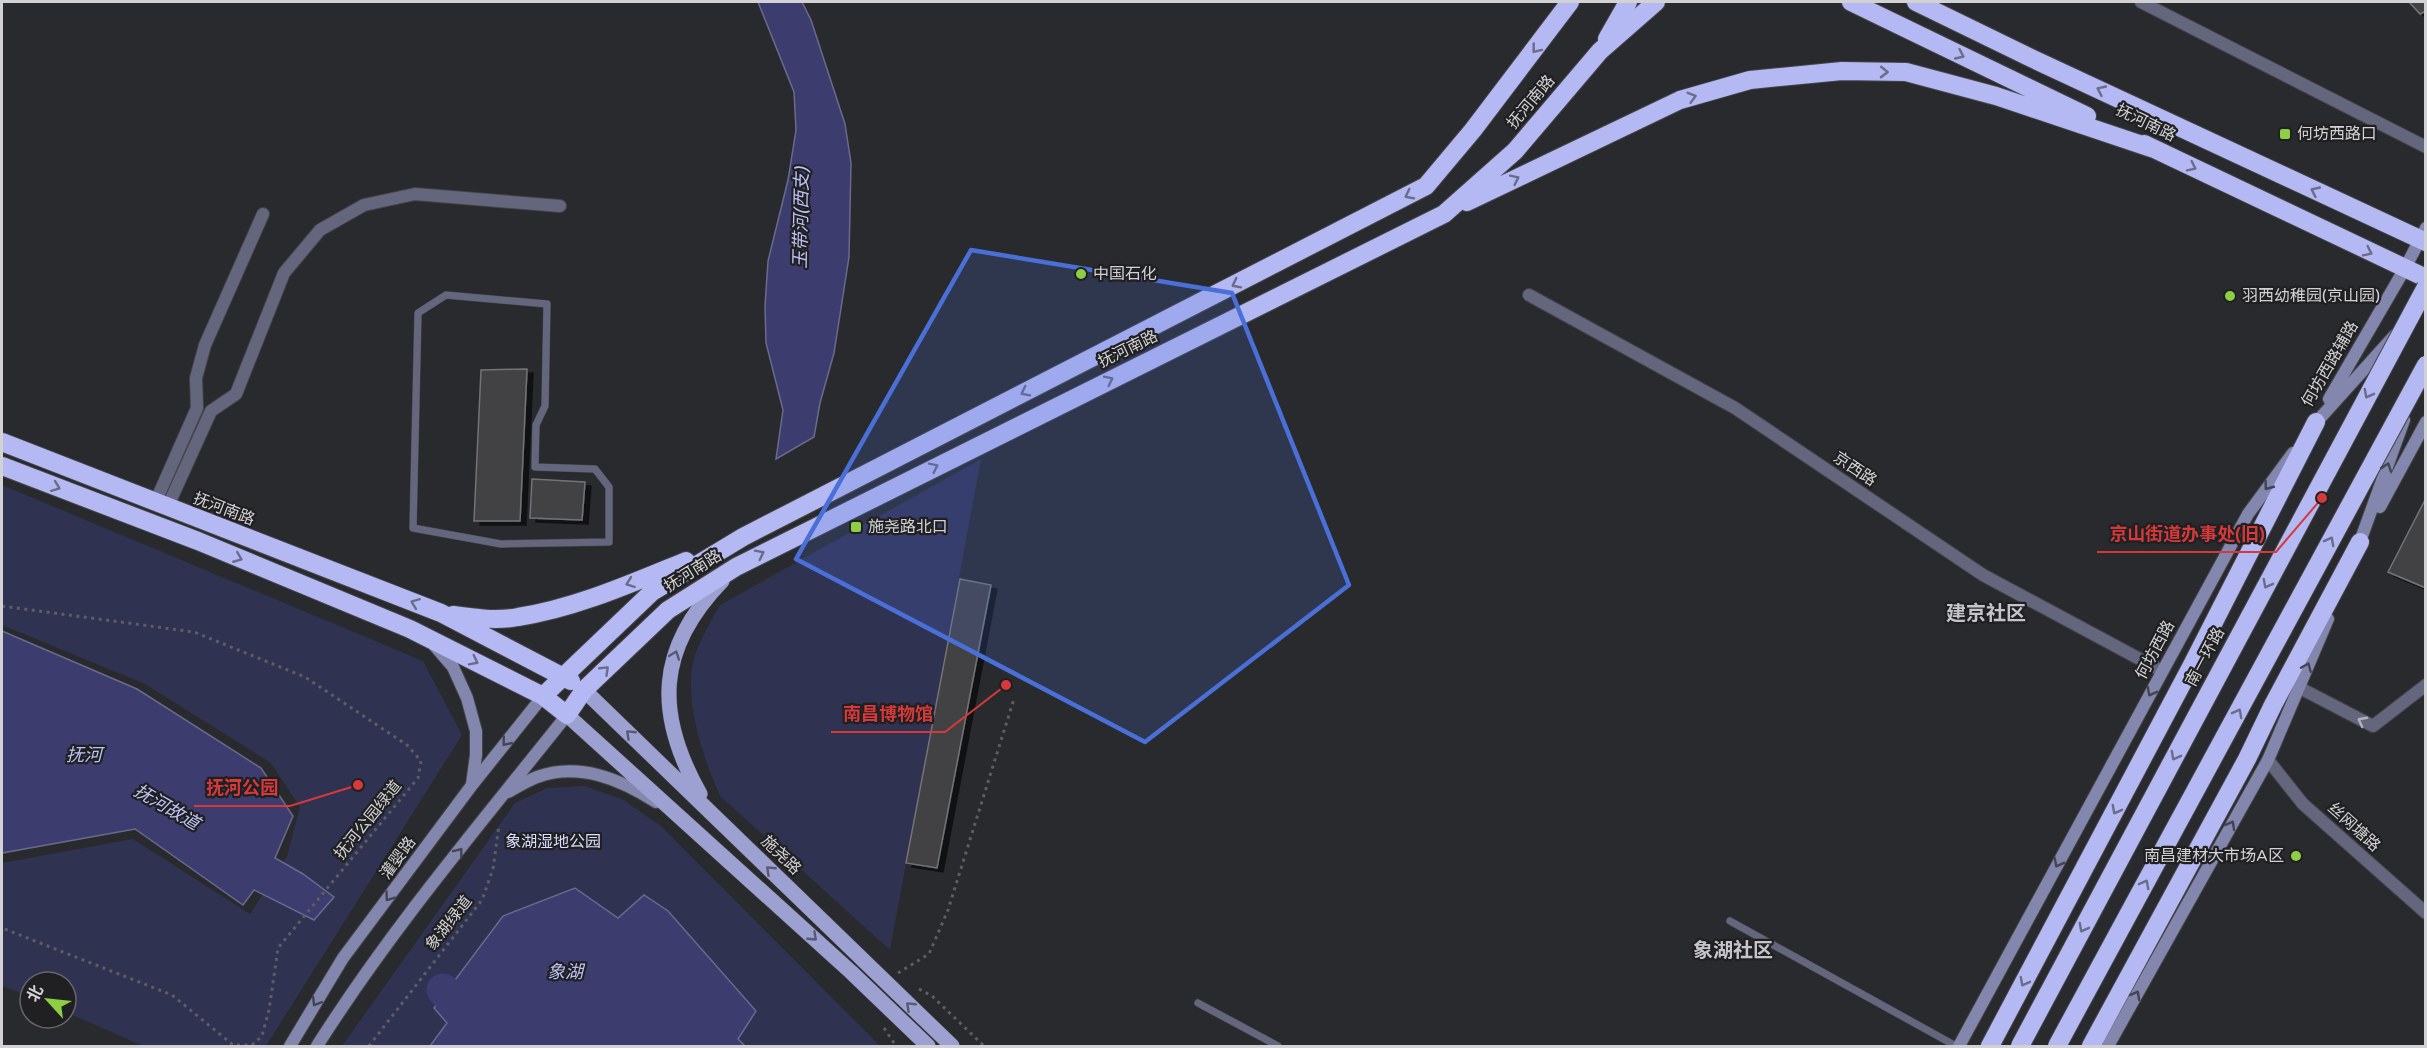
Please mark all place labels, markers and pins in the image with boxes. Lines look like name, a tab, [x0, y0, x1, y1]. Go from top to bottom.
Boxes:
place label: 何坊西路口	[2297, 124, 2377, 144]
marker: 何坊西路口	[2278, 127, 2292, 141]
place label: 中国石化	[1093, 264, 1157, 284]
marker: 中国石化	[1074, 267, 1088, 281]
place label: 羽西幼稚园(京山园)	[2242, 286, 2380, 306]
marker: 羽西幼稚园(京山园)	[2223, 289, 2237, 303]
callout: 京山街道办事处(旧)	[2097, 516, 2276, 552]
place label: 施尧路北口	[868, 517, 948, 537]
marker: 施尧路北口	[849, 520, 863, 534]
callout: 南昌博物馆	[831, 696, 945, 732]
callout: 抚河公园	[194, 770, 290, 806]
place label: 南昌建材大市场A区	[2144, 846, 2284, 866]
marker: 南昌建材大市场A区	[2289, 849, 2303, 863]

